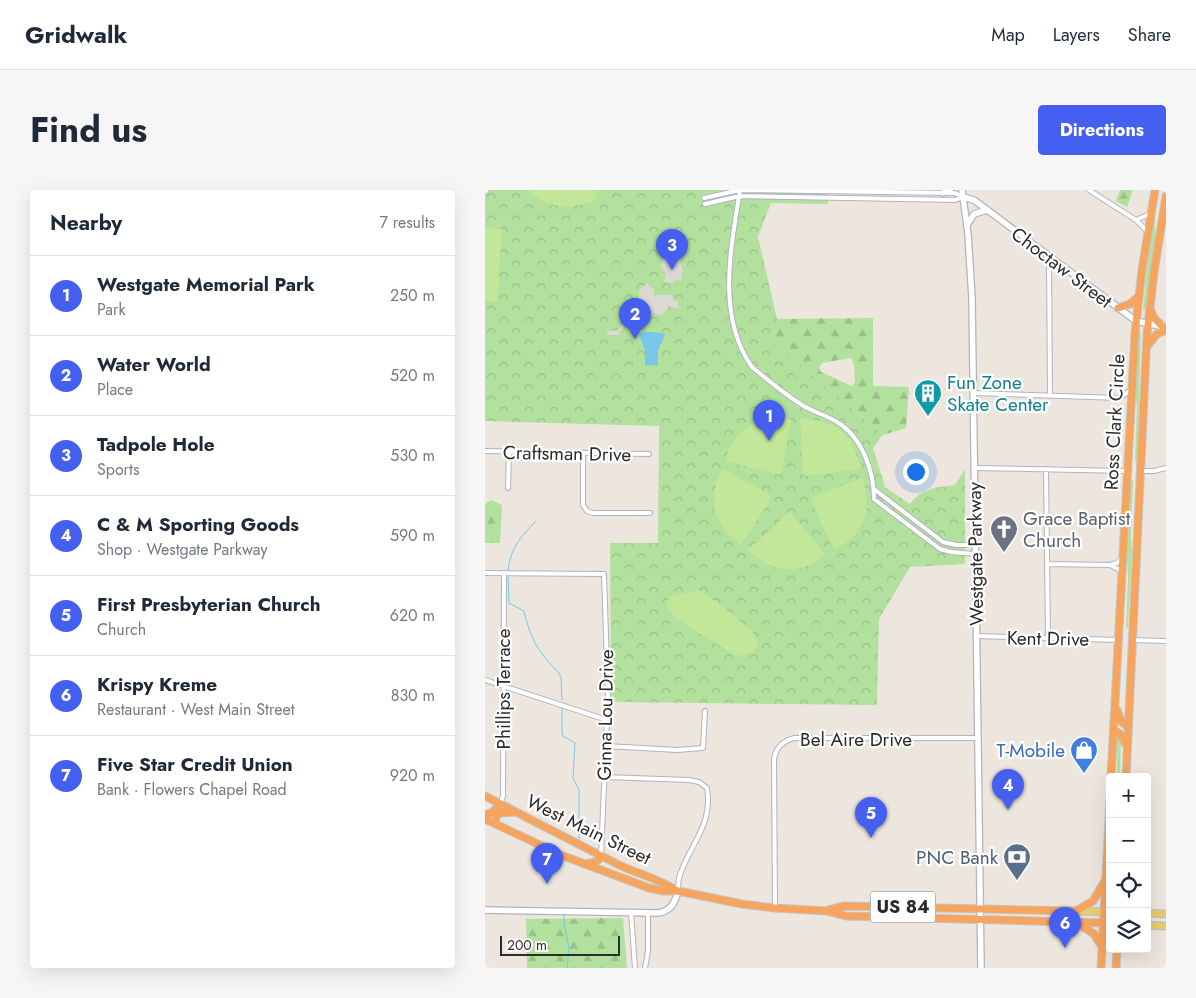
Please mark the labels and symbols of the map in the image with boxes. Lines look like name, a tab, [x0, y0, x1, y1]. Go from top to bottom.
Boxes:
street label: Choctaw Street	[1006, 221, 1118, 315]
pin: 3	[656, 229, 688, 270]
pin: 2	[619, 298, 651, 339]
street label: Ross Clark Circle	[1097, 353, 1132, 491]
place label: Fun Zone Skate Center	[947, 369, 1049, 418]
building icon: Fun Zone Skate Center	[913, 378, 943, 417]
pin: 1	[753, 400, 785, 441]
street label: Craftsman Drive	[503, 439, 632, 468]
your location	[903, 459, 929, 485]
street label: Westgate Parkway	[961, 481, 990, 626]
place label: Grace Baptist Church	[1023, 505, 1131, 554]
church icon: Grace Baptist Church	[989, 514, 1019, 553]
street label: Kent Drive	[1007, 624, 1090, 653]
street label: Phillips Terrace	[490, 628, 517, 749]
street label: Ginna Lou Drive	[591, 649, 620, 781]
street label: Bel Aire Drive	[800, 726, 912, 753]
shop icon: T-Mobile	[1069, 735, 1099, 774]
place label: T-Mobile	[996, 737, 1065, 764]
pin: 4	[992, 769, 1024, 810]
street label: West Main Street	[522, 788, 656, 871]
pin: 5	[855, 797, 887, 838]
bank icon: PNC Bank	[1002, 842, 1032, 881]
pin: 7	[531, 843, 563, 884]
place label: PNC Bank	[916, 844, 999, 871]
road number: US 84	[871, 892, 935, 922]
pin: 6	[1049, 907, 1081, 948]
scale bar	[500, 933, 620, 956]

